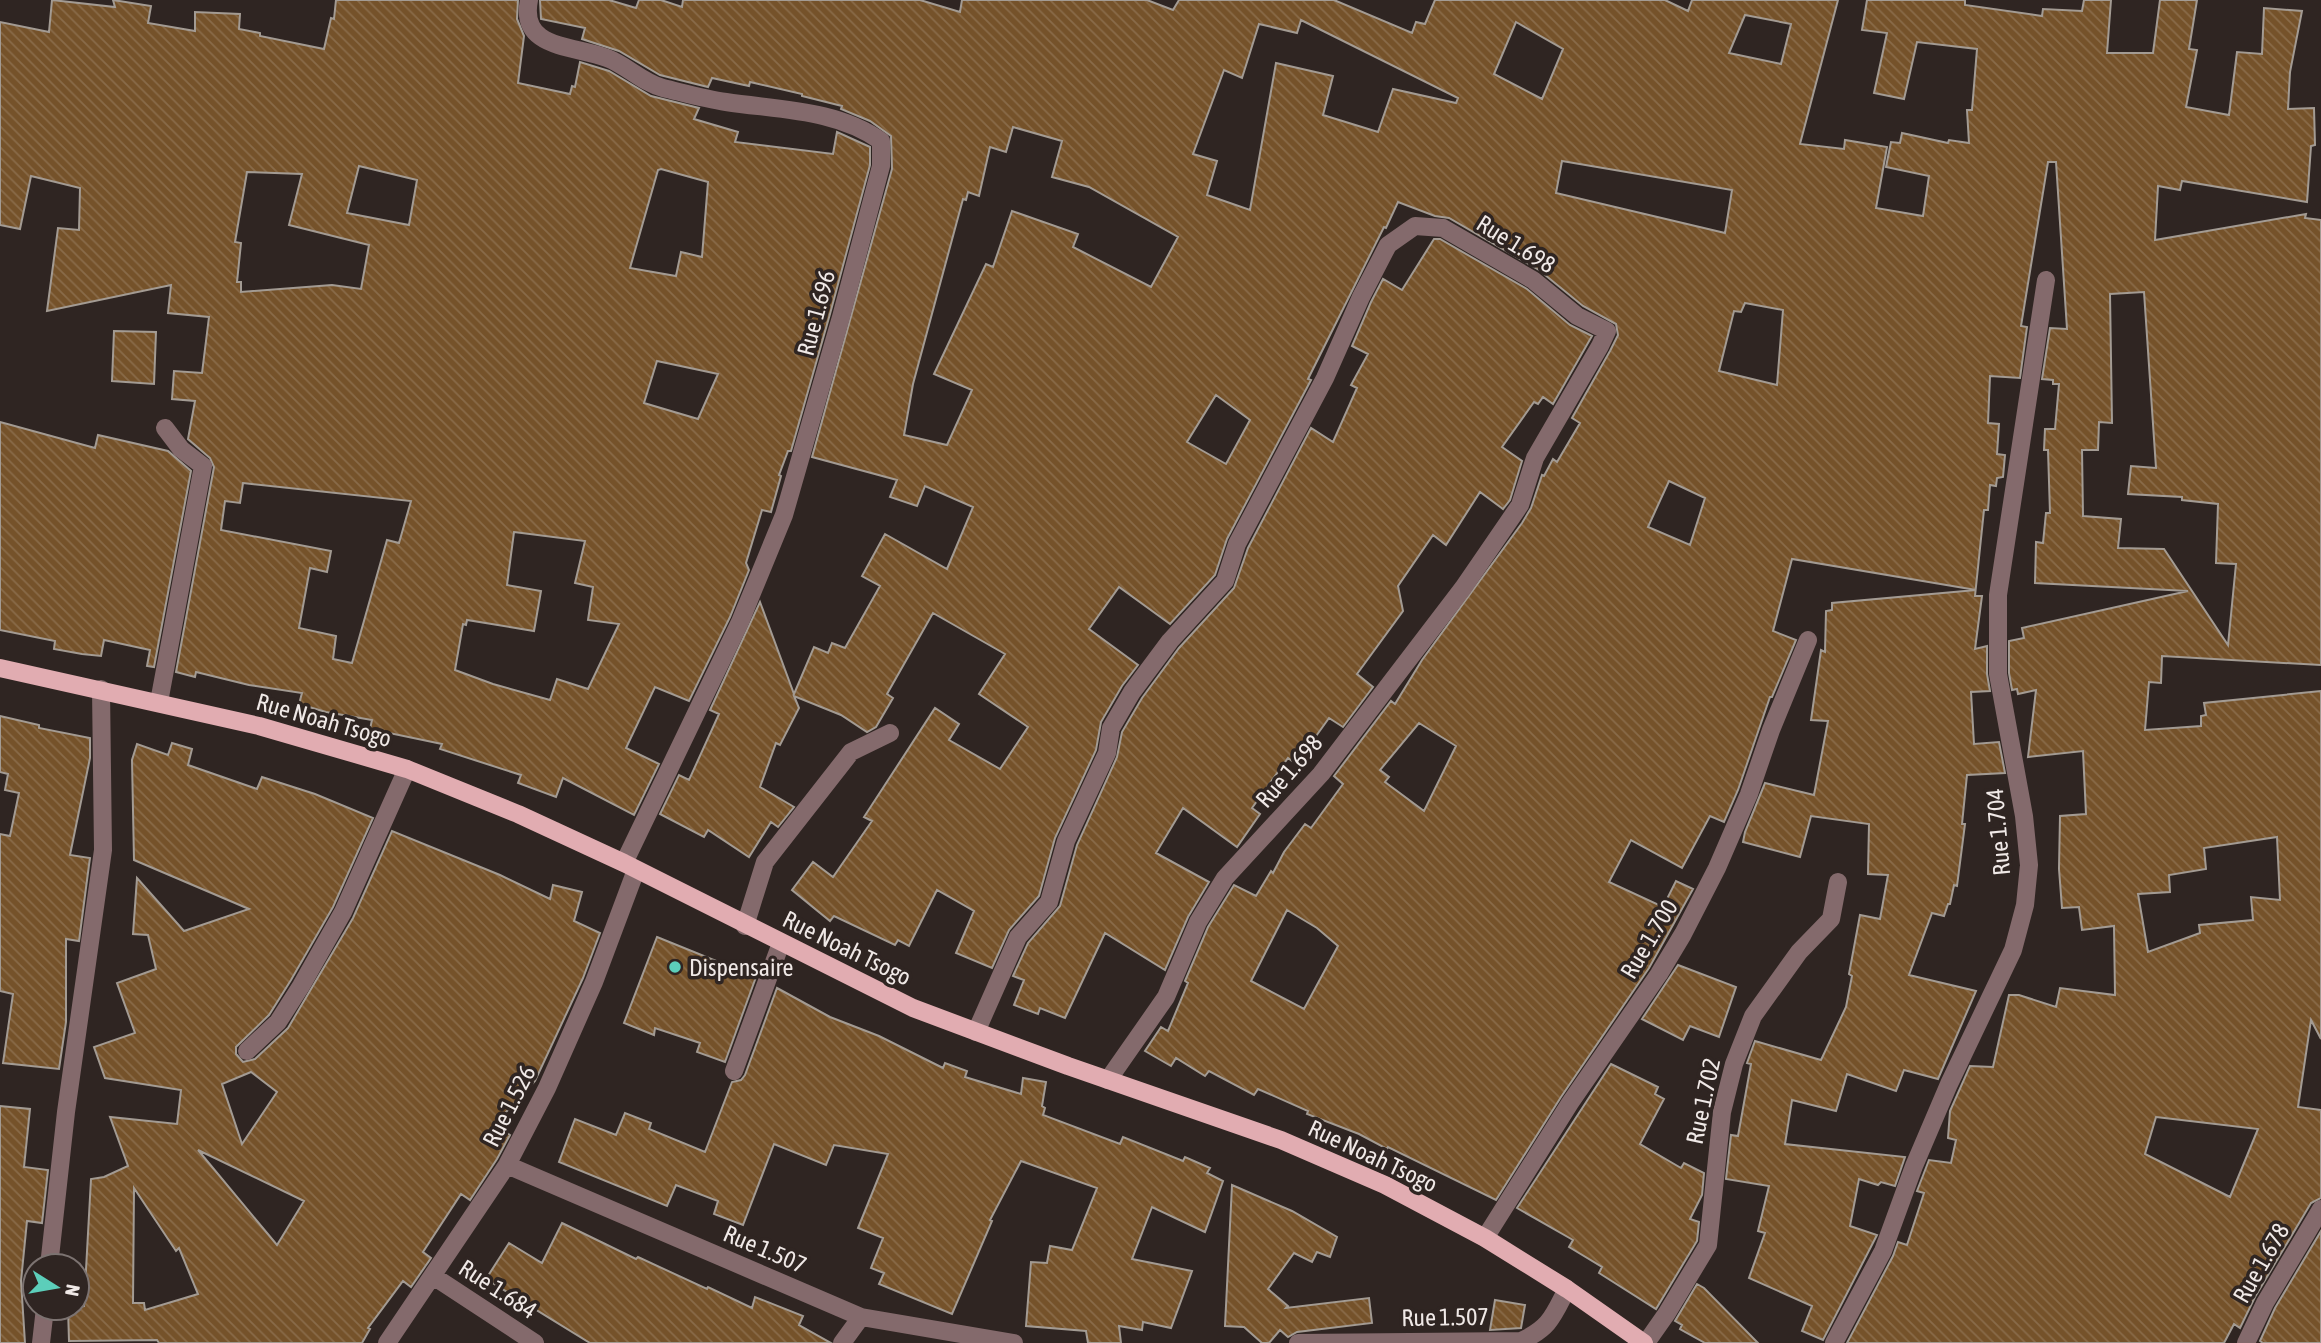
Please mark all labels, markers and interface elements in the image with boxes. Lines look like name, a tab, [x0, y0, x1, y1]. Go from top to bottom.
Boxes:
street label: Rue 1.698	[1472, 209, 1560, 279]
street label: Rue 1.696	[792, 267, 840, 359]
street label: Rue Noah Tsogo	[253, 688, 395, 752]
street label: Rue 1.698	[1250, 729, 1328, 813]
street label: Rue 1.704	[1981, 787, 2015, 877]
street label: Rue 1.700	[1615, 895, 1683, 983]
street label: Rue Noah Tsogo	[778, 905, 916, 991]
place label: Dispensaire	[689, 954, 793, 981]
marker: Dispensaire	[667, 959, 683, 975]
street label: Rue 1.702	[1681, 1056, 1725, 1146]
street label: Rue 1.526	[477, 1061, 541, 1151]
street label: Rue Noah Tsogo	[1304, 1114, 1442, 1198]
street label: Rue 1.678	[2228, 1219, 2294, 1307]
street label: Rue 1.507	[720, 1220, 810, 1278]
north arrow	[21, 1252, 91, 1322]
street label: Rue 1.684	[454, 1254, 542, 1324]
text: N	[61, 1283, 85, 1298]
street label: Rue 1.507	[1401, 1303, 1489, 1331]

